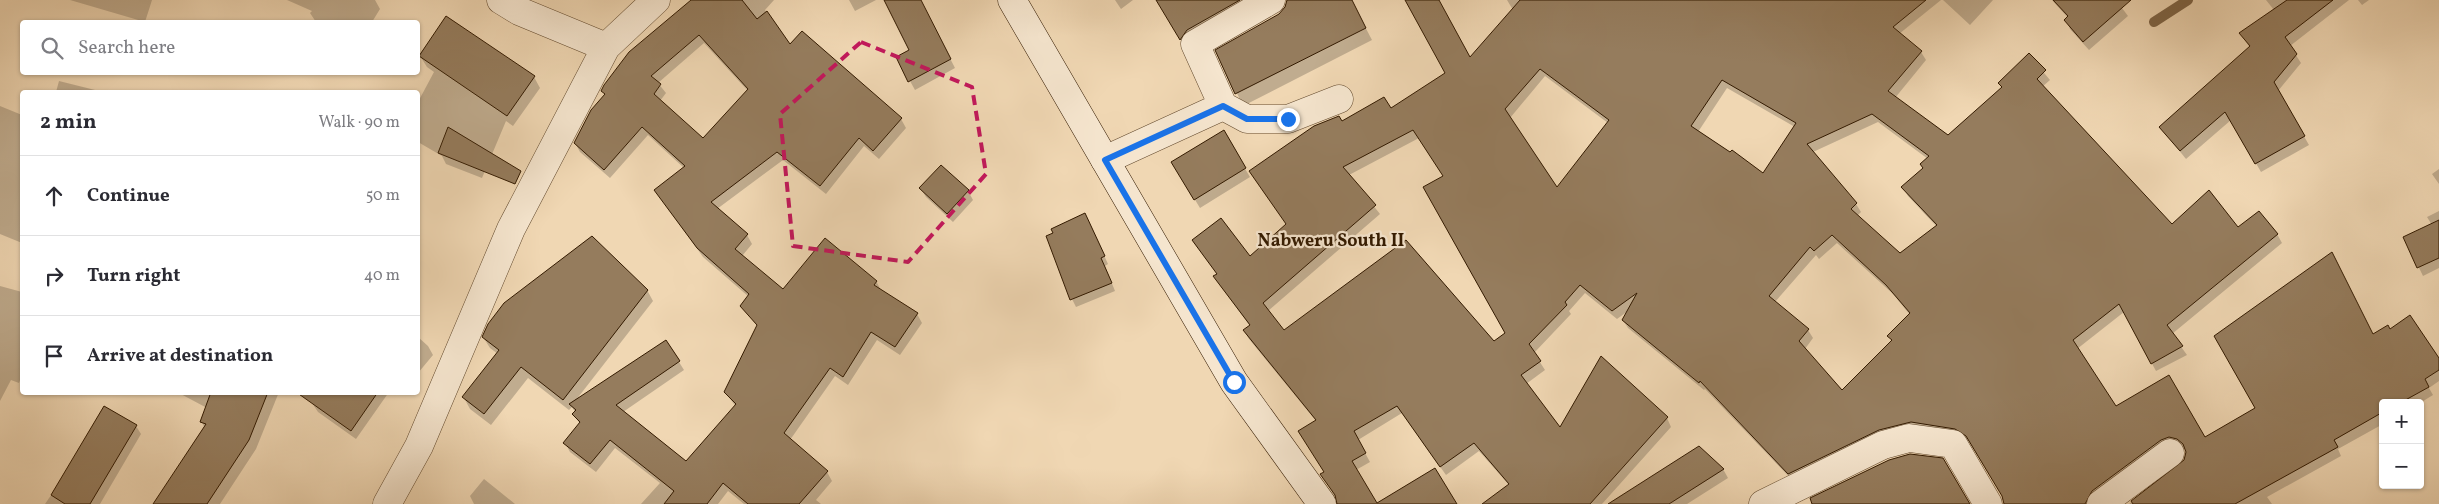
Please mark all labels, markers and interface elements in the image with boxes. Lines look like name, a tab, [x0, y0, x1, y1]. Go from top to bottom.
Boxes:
search box	[20, 20, 420, 75]
icon: search	[38, 34, 66, 62]
text: Search here	[78, 35, 175, 61]
text: 2 min	[40, 108, 97, 137]
route end	[1277, 108, 1300, 131]
text: Walk · 90 m	[318, 112, 400, 134]
icon: ahead	[40, 182, 68, 210]
text: Continue	[87, 183, 170, 209]
text: 50 m	[366, 185, 400, 207]
district label: Nabweru South II	[1258, 229, 1405, 254]
icon: right	[40, 262, 68, 290]
text: Turn right	[87, 263, 180, 289]
text: 40 m	[364, 265, 400, 287]
icon: arrive	[40, 342, 68, 370]
text: Arrive at destination	[87, 343, 273, 369]
route start	[1223, 371, 1246, 394]
map controls	[2379, 399, 2424, 489]
button: +	[2379, 399, 2424, 444]
button: −	[2379, 444, 2424, 489]

